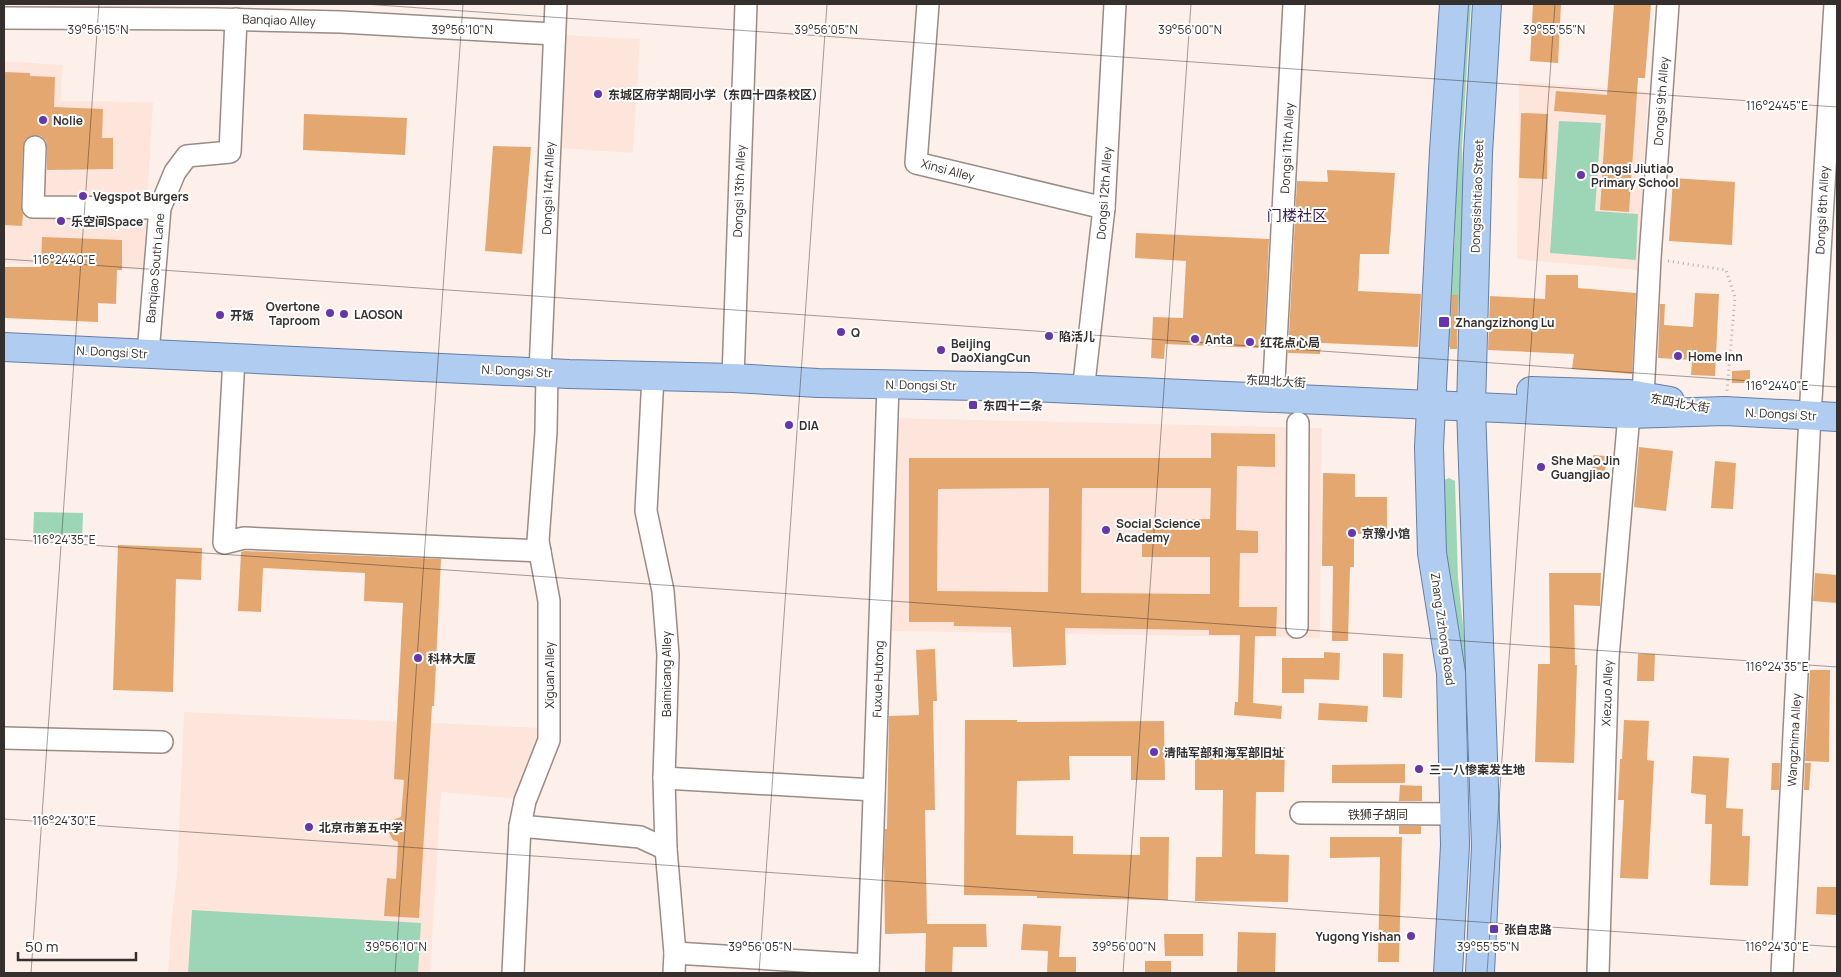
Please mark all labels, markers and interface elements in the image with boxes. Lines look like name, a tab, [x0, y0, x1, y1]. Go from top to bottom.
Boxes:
street label: Banqiao Alley	[242, 10, 317, 30]
text: 39°56'15"N	[68, 21, 128, 38]
text: 39°56'10"N	[431, 21, 493, 38]
text: 39°56'05"N	[794, 21, 858, 38]
text: 39°56'00"N	[1158, 21, 1222, 38]
text: 39°55'55"N	[1523, 21, 1585, 38]
street label: Dongsi 9th Alley	[1649, 55, 1673, 146]
place label: 东城区府学胡同小学（东四十四条校区）	[608, 86, 824, 103]
marker: 东城区府学胡同小学（东四十四条校区）	[592, 88, 604, 100]
text: 116°24'45"E	[1746, 97, 1808, 114]
street label: Dongsi 11th Alley	[1276, 101, 1298, 194]
place label: Nolie	[53, 112, 83, 129]
marker: Nolie	[37, 114, 49, 126]
street label: Dongsishitiao Street	[1467, 139, 1487, 253]
street label: Dongsi 14th Alley	[538, 140, 558, 235]
street label: Dongsi 13th Alley	[729, 144, 749, 238]
street label: Dongsi 12th Alley	[1092, 145, 1116, 240]
street label: Xinsi Alley	[919, 155, 977, 186]
place label: Dongsi Jiutiao Primary School	[1591, 160, 1679, 191]
street label: Dongsi 8th Alley	[1811, 165, 1833, 255]
marker: Dongsi Jiutiao Primary School	[1575, 169, 1587, 181]
place label: Vegspot Burgers	[93, 188, 189, 205]
marker: Vegspot Burgers	[77, 190, 89, 202]
district label: 门楼社区	[1267, 205, 1327, 226]
street label: Banqiao South Lane	[142, 212, 168, 324]
place label: 乐空间Space	[71, 213, 143, 230]
marker: 乐空间Space	[55, 215, 67, 227]
text: 116°24'40"E	[33, 251, 95, 268]
place label: Overtone Taproom	[266, 298, 320, 329]
place label: LAOSON	[354, 306, 403, 323]
place label: 开饭	[230, 307, 254, 324]
marker: Overtone Taproom	[324, 307, 336, 319]
marker: LAOSON	[338, 308, 350, 320]
marker: 开饭	[214, 309, 226, 321]
place label: Zhangzizhong Lu	[1455, 314, 1555, 331]
marker: Zhangzizhong Lu	[1437, 315, 1451, 329]
place label: Q	[851, 324, 860, 341]
marker: Q	[835, 326, 847, 338]
place label: 陷活儿	[1059, 328, 1095, 345]
marker: 陷活儿	[1043, 330, 1055, 342]
place label: Anta	[1205, 331, 1233, 348]
marker: Anta	[1189, 333, 1201, 345]
place label: 红花点心局	[1260, 334, 1320, 351]
place label: Beijing DaoXiangCun	[951, 335, 1030, 366]
marker: 红花点心局	[1244, 336, 1256, 348]
street label: N. Dongsi Str	[76, 342, 149, 362]
marker: Beijing DaoXiangCun	[935, 344, 947, 356]
place label: Home Inn	[1688, 348, 1743, 365]
marker: Home Inn	[1672, 350, 1684, 362]
street label: N. Dongsi Str	[481, 361, 554, 381]
street label: 东四北大街	[1246, 371, 1306, 391]
street label: N. Dongsi Str	[885, 376, 957, 394]
text: 116°24'40"E	[1746, 377, 1808, 394]
street label: 东四北大街	[1649, 389, 1711, 417]
place label: 东四十二条	[983, 397, 1043, 414]
marker: 东四十二条	[967, 399, 979, 411]
street label: N. Dongsi Str	[1745, 404, 1818, 424]
place label: DIA	[799, 417, 819, 434]
marker: DIA	[783, 419, 795, 431]
place label: She Mao Jin Guangjiao	[1551, 452, 1620, 483]
marker: She Mao Jin Guangjiao	[1535, 461, 1547, 473]
place label: Social Science Academy	[1116, 515, 1200, 546]
marker: Social Science Academy	[1100, 524, 1112, 536]
place label: 京豫小馆	[1362, 525, 1410, 542]
marker: 京豫小馆	[1346, 527, 1358, 539]
text: 116°24'35"E	[32, 531, 96, 548]
street label: Zhang Zizhong Road	[1427, 572, 1459, 686]
street label: Baimicang Alley	[658, 630, 675, 717]
street label: Fuxue Hutong	[868, 640, 888, 718]
street label: Xiguan Alley	[541, 641, 558, 708]
place label: 科林大厦	[428, 650, 476, 667]
marker: 科林大厦	[412, 652, 424, 664]
text: 116°24'35"E	[1745, 658, 1809, 675]
street label: Xiezuo Alley	[1597, 659, 1617, 727]
street label: Wangzhima Alley	[1783, 692, 1805, 787]
place label: 清陆军部和海军部旧址	[1164, 744, 1284, 761]
marker: 清陆军部和海军部旧址	[1148, 746, 1160, 758]
place label: 三一八惨案发生地	[1429, 761, 1525, 778]
marker: 三一八惨案发生地	[1413, 763, 1425, 775]
street label: 铁狮子胡同	[1348, 806, 1408, 823]
text: 116°24'30"E	[32, 812, 96, 829]
place label: 北京市第五中学	[319, 819, 403, 836]
marker: 北京市第五中学	[303, 821, 315, 833]
place label: 张自忠路	[1504, 921, 1552, 938]
marker: 张自忠路	[1488, 923, 1500, 935]
place label: Yugong Yishan	[1315, 928, 1401, 945]
scale bar	[18, 930, 135, 962]
marker: Yugong Yishan	[1405, 930, 1417, 942]
text: 50 m	[25, 936, 59, 957]
text: 39°56'10"N	[365, 938, 427, 955]
text: 39°56'05"N	[728, 938, 792, 955]
text: 39°56'00"N	[1092, 938, 1156, 955]
text: 39°55'55"N	[1457, 938, 1519, 955]
text: 116°24'30"E	[1745, 938, 1809, 955]

